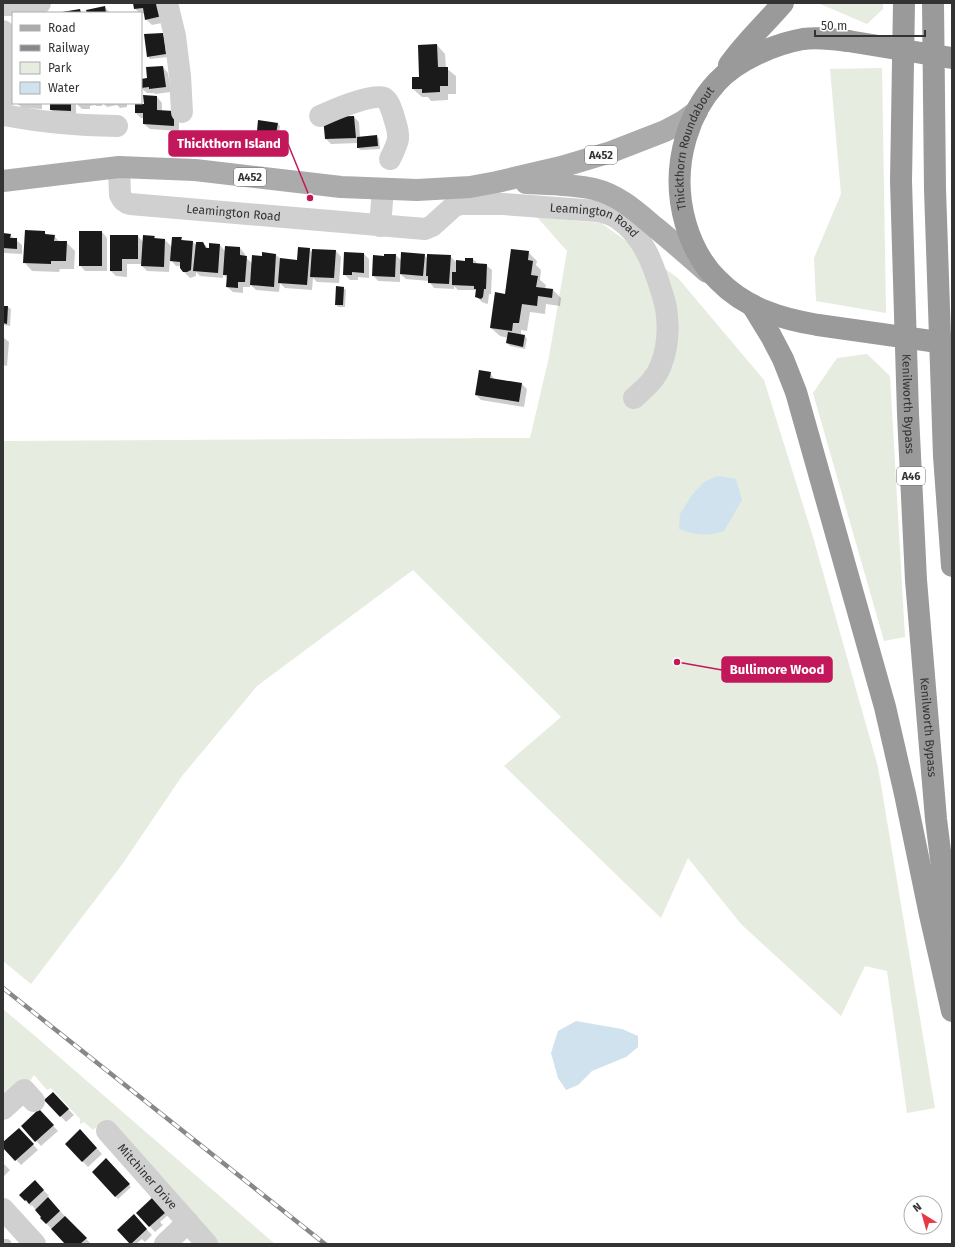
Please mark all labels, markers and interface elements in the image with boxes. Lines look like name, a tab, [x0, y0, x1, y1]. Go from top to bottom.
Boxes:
legend	[12, 12, 142, 104]
scale bar	[815, 12, 925, 38]
text: 50 m	[821, 19, 847, 33]
text: Road	[48, 21, 76, 35]
text: Railway	[48, 41, 89, 55]
text: Park	[48, 61, 72, 75]
text: Water	[48, 81, 80, 95]
street label: Thickthorn Roundabout	[673, 83, 718, 211]
callout: Thickthorn Island	[169, 131, 288, 156]
text: Thickthorn Island	[177, 136, 281, 151]
road number: A452	[585, 146, 617, 164]
road number: A452	[234, 168, 266, 186]
street label: Leamington Road	[549, 201, 642, 240]
street label: Leamington Road	[186, 202, 281, 224]
street label: Kenilworth Bypass	[899, 354, 917, 455]
road number: A46	[897, 467, 925, 485]
callout: Bullimore Wood	[722, 657, 832, 682]
text: Bullimore Wood	[730, 662, 824, 677]
street label: Kenilworth Bypass	[917, 677, 939, 778]
street label: Mitchiner Drive	[115, 1141, 180, 1212]
north arrow	[903, 1195, 943, 1235]
text: N	[910, 1200, 924, 1215]

